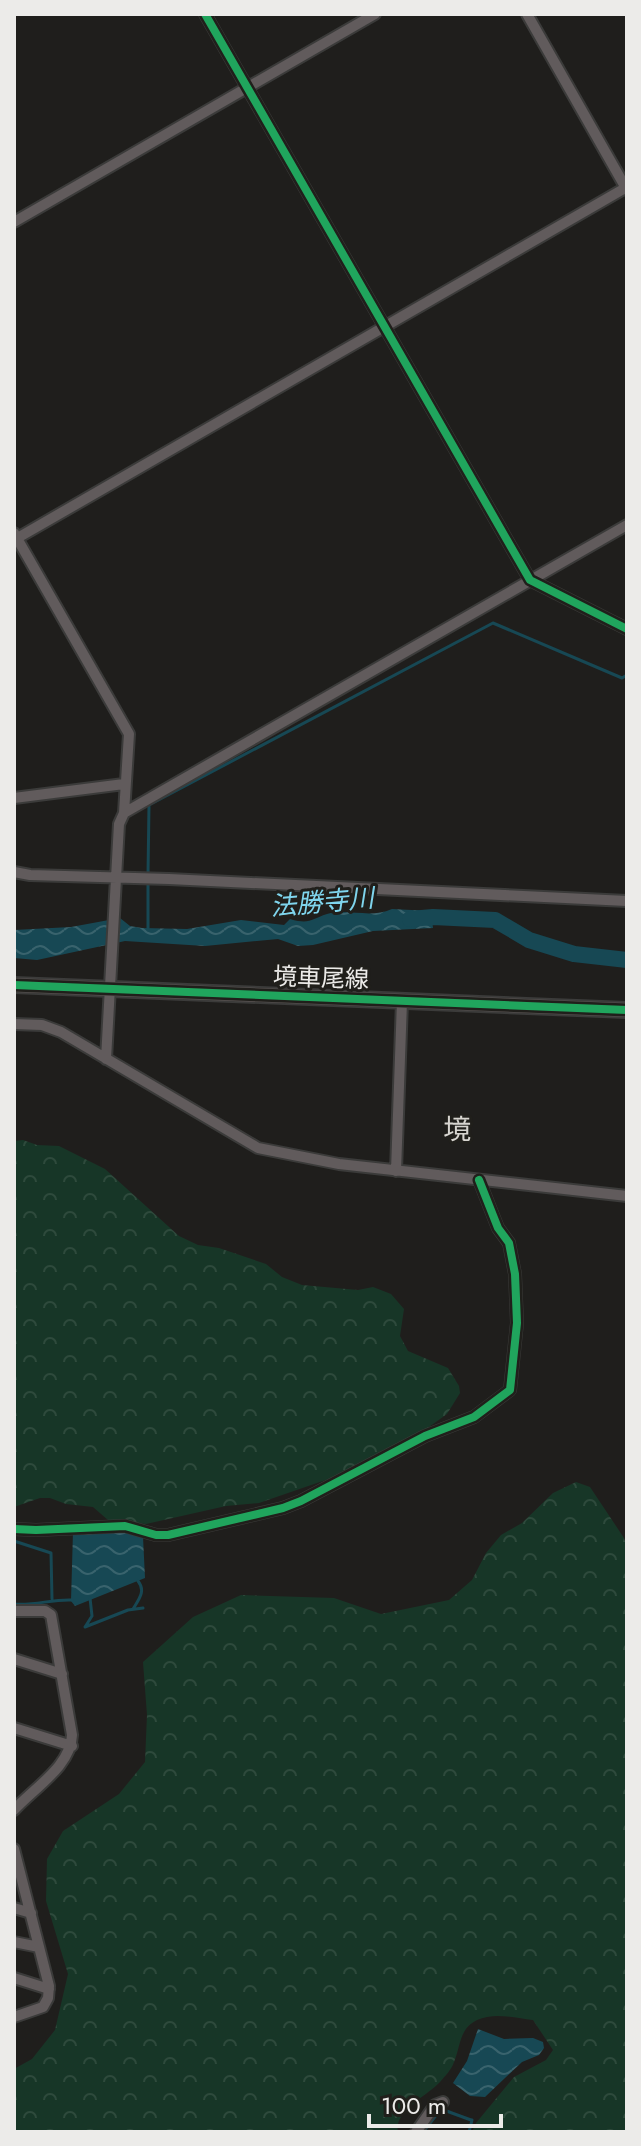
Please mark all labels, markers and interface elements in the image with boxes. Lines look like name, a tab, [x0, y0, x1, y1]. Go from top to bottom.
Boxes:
water label: 法勝寺川	[269, 878, 378, 925]
street label: 境車尾線	[272, 958, 370, 997]
district label: 境	[443, 1109, 471, 1150]
scale bar	[369, 2078, 501, 2128]
text: 100 m	[381, 2088, 447, 2123]

